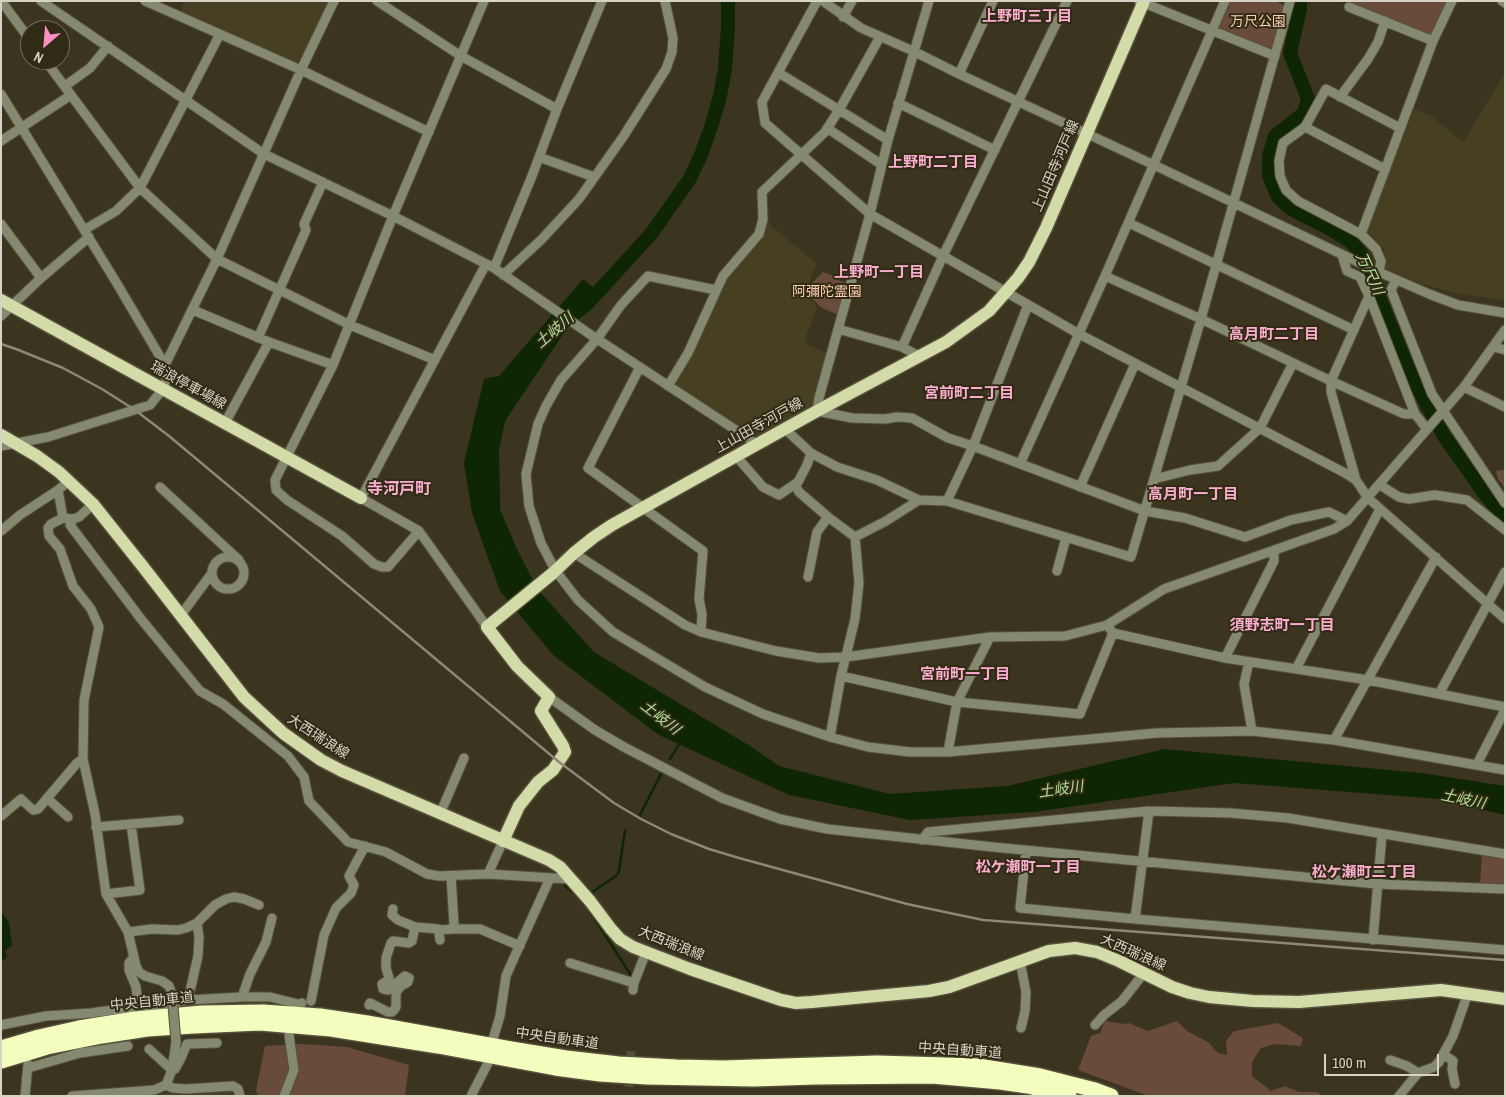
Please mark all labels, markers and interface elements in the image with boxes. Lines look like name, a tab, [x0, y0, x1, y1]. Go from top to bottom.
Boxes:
district label: 上野町三丁目	[982, 8, 1072, 26]
park label: 万尺公園	[1230, 14, 1286, 30]
north arrow	[20, 20, 70, 70]
text: N	[31, 48, 46, 67]
street label: 上山田寺河戸線	[1029, 118, 1083, 214]
district label: 上野町二丁目	[888, 154, 978, 172]
water label: 万尺川	[1351, 250, 1387, 298]
district label: 上野町一丁目	[834, 264, 924, 282]
park label: 阿彌陀霊園	[792, 284, 862, 300]
water label: 土岐川	[532, 310, 578, 352]
district label: 高月町二丁目	[1229, 326, 1319, 344]
street label: 瑞浪停車場線	[147, 358, 229, 414]
district label: 宮前町二丁目	[924, 385, 1014, 403]
street label: 上山田寺河戸線	[712, 395, 806, 457]
district label: 寺河戸町	[367, 480, 431, 500]
district label: 高月町一丁目	[1148, 486, 1238, 504]
district label: 須野志町一丁目	[1230, 617, 1334, 635]
district label: 宮前町一丁目	[920, 666, 1010, 684]
water label: 土岐川	[637, 697, 683, 739]
street label: 大西瑞浪線	[284, 711, 352, 763]
water label: 土岐川	[1037, 778, 1085, 802]
water label: 土岐川	[1439, 787, 1487, 813]
district label: 松ケ瀬町一丁目	[976, 859, 1080, 877]
district label: 松ケ瀬町二丁目	[1312, 864, 1416, 882]
street label: 大西瑞浪線	[635, 923, 707, 965]
street label: 大西瑞浪線	[1098, 931, 1168, 975]
street label: 中央自動車道	[109, 989, 195, 1015]
street label: 中央自動車道	[514, 1025, 600, 1053]
street label: 中央自動車道	[918, 1040, 1002, 1062]
scale bar	[1326, 1044, 1441, 1076]
text: 100 m	[1332, 1052, 1366, 1073]

